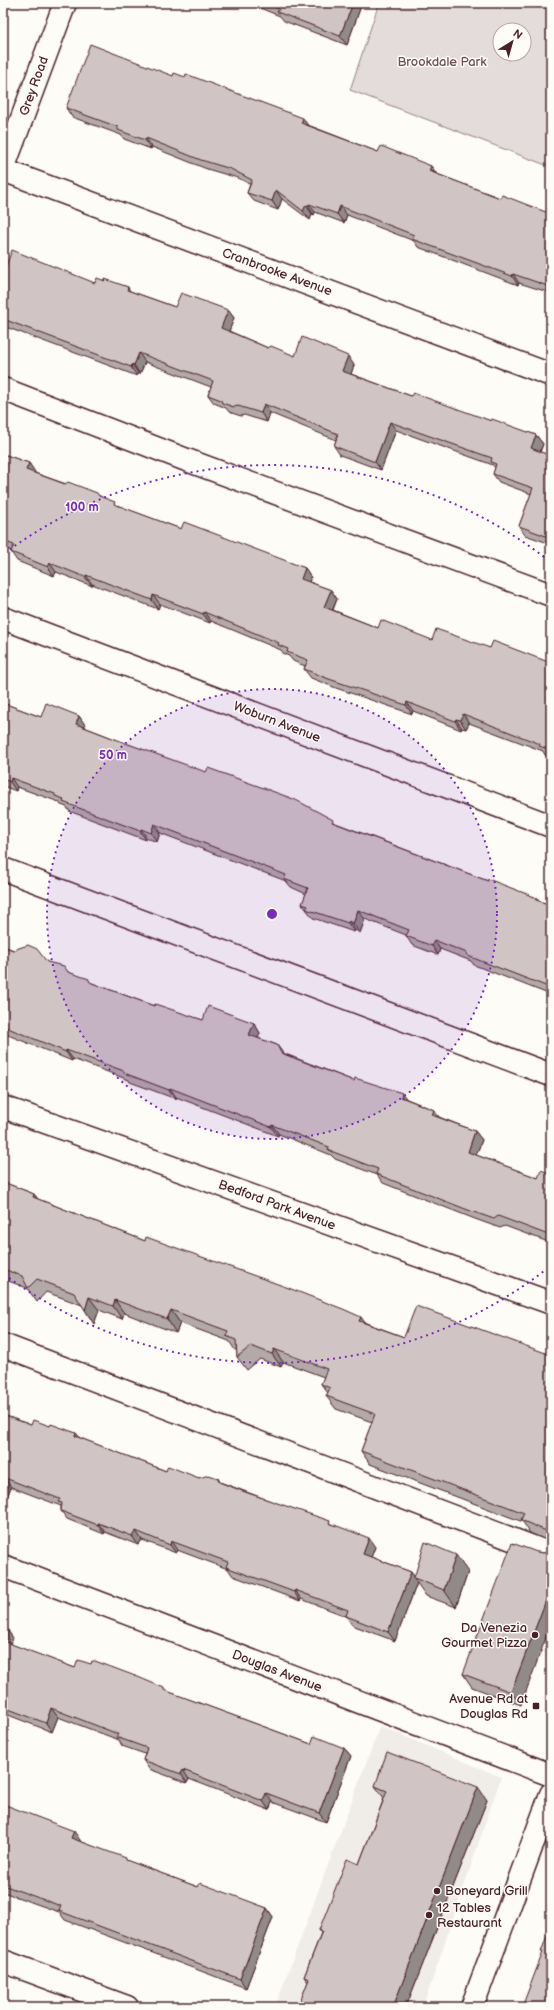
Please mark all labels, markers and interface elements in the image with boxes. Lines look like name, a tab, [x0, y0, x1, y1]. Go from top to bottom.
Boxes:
north arrow	[492, 22, 532, 62]
text: N	[511, 27, 525, 42]
street label: Grey Road	[16, 54, 52, 118]
park label: Brookdale Park	[397, 54, 487, 70]
street label: Cranbrooke Avenue	[220, 245, 335, 299]
text: 100 m	[65, 500, 99, 515]
street label: Woburn Avenue	[231, 698, 323, 746]
text: 50 m	[99, 748, 127, 763]
centre of rings	[265, 907, 279, 921]
street label: Bedford Park Avenue	[216, 1176, 338, 1234]
place label: Da Venezia Gourmet Pizza	[441, 1620, 527, 1651]
marker: Da Venezia Gourmet Pizza	[530, 1630, 540, 1640]
street label: Douglas Avenue	[230, 1647, 324, 1696]
place label: Avenue Rd at Douglas Rd	[449, 1691, 528, 1722]
marker: Avenue Rd at Douglas Rd	[531, 1701, 541, 1711]
place label: Boneyard Grill	[445, 1883, 528, 1899]
marker: Boneyard Grill	[432, 1886, 442, 1896]
place label: 12 Tables Restaurant	[437, 1900, 502, 1931]
marker: 12 Tables Restaurant	[424, 1910, 434, 1920]

